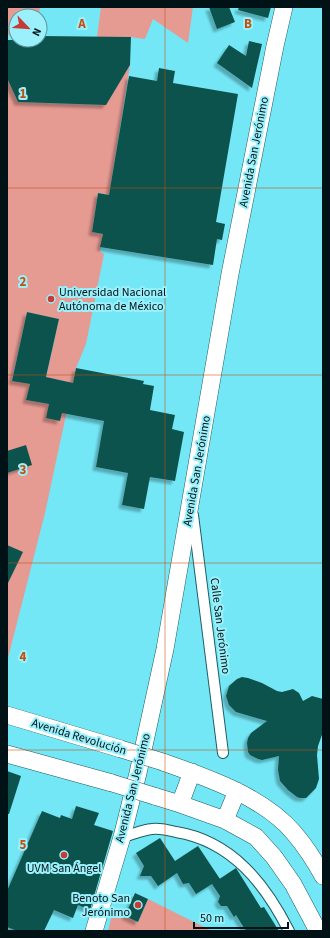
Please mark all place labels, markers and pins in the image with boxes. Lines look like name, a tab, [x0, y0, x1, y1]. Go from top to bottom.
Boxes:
place label: Universidad Nacional Autónoma de México	[59, 284, 166, 315]
marker: Universidad Nacional Autónoma de México	[46, 294, 56, 304]
marker: UVM San Ángel	[59, 850, 69, 860]
place label: UVM San Ángel	[27, 860, 101, 877]
place label: Benoto San Jerónimo	[72, 890, 130, 921]
marker: Benoto San Jerónimo	[133, 900, 143, 910]

